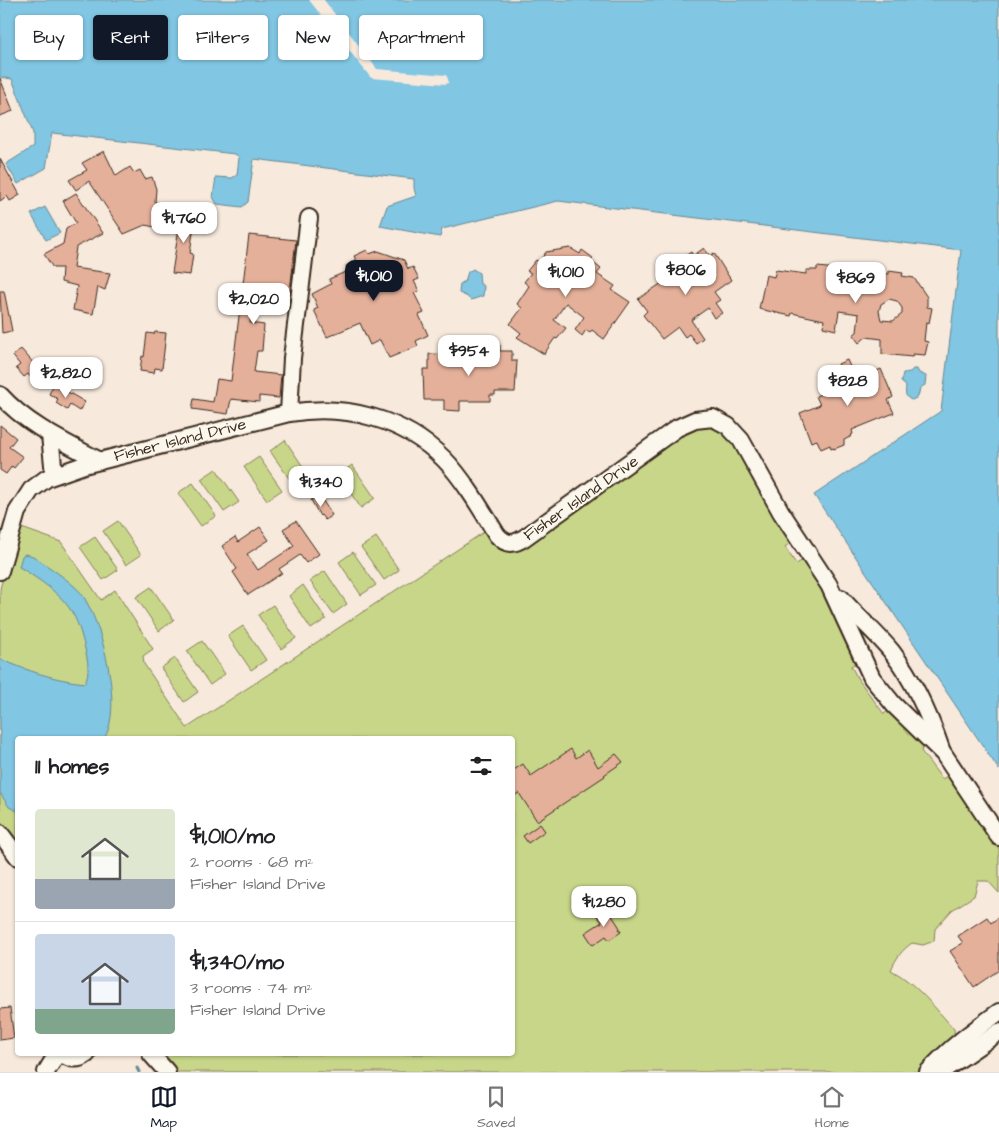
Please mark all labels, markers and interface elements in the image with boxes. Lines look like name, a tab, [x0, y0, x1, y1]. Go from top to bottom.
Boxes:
chip: Buy	[15, 15, 83, 60]
chip: Rent	[93, 15, 168, 60]
chip: Filters	[178, 15, 268, 60]
chip: New	[278, 15, 349, 60]
chip: Apartment	[359, 15, 483, 60]
pin: $1,760	[143, 202, 225, 244]
text: $1,760	[162, 207, 206, 229]
pin: $806	[656, 254, 716, 296]
pin: $1,010	[525, 256, 607, 298]
text: $806	[666, 259, 706, 281]
pin: $1,010	[333, 260, 415, 302]
text: $1,010	[548, 261, 584, 283]
pin: $869	[826, 262, 886, 304]
text: $1,010	[356, 265, 392, 287]
text: $869	[837, 267, 875, 289]
pin: $2,020	[213, 282, 295, 325]
text: $2,020	[229, 288, 279, 310]
pin: $954	[439, 334, 499, 377]
text: $954	[449, 340, 489, 362]
pin: $2,820	[25, 356, 107, 399]
text: $2,820	[41, 362, 91, 384]
pin: $828	[818, 364, 878, 407]
text: $828	[829, 370, 867, 392]
street label: Fisher Island Drive	[112, 413, 249, 467]
street label: Fisher Island Drive	[519, 450, 643, 546]
pin: $1,340	[280, 466, 362, 508]
text: $1,340	[300, 471, 342, 493]
text: 11 homes	[35, 752, 109, 781]
icon: filters	[467, 752, 495, 780]
text: $1,010/mo	[190, 822, 275, 851]
icon: home	[75, 829, 135, 889]
text: 2 rooms · 68 m²	[190, 851, 313, 873]
text: Fisher Island Drive	[190, 873, 326, 895]
pin: $1,280	[563, 886, 645, 928]
text: $1,280	[582, 891, 626, 913]
text: $1,340/mo	[190, 948, 284, 977]
icon: home	[75, 954, 135, 1014]
text: 3 rooms · 74 m²	[190, 977, 313, 999]
text: Fisher Island Drive	[190, 999, 326, 1021]
tab: Map	[150, 1083, 178, 1133]
tab: Saved	[477, 1083, 515, 1133]
tab: Home	[815, 1083, 849, 1133]

